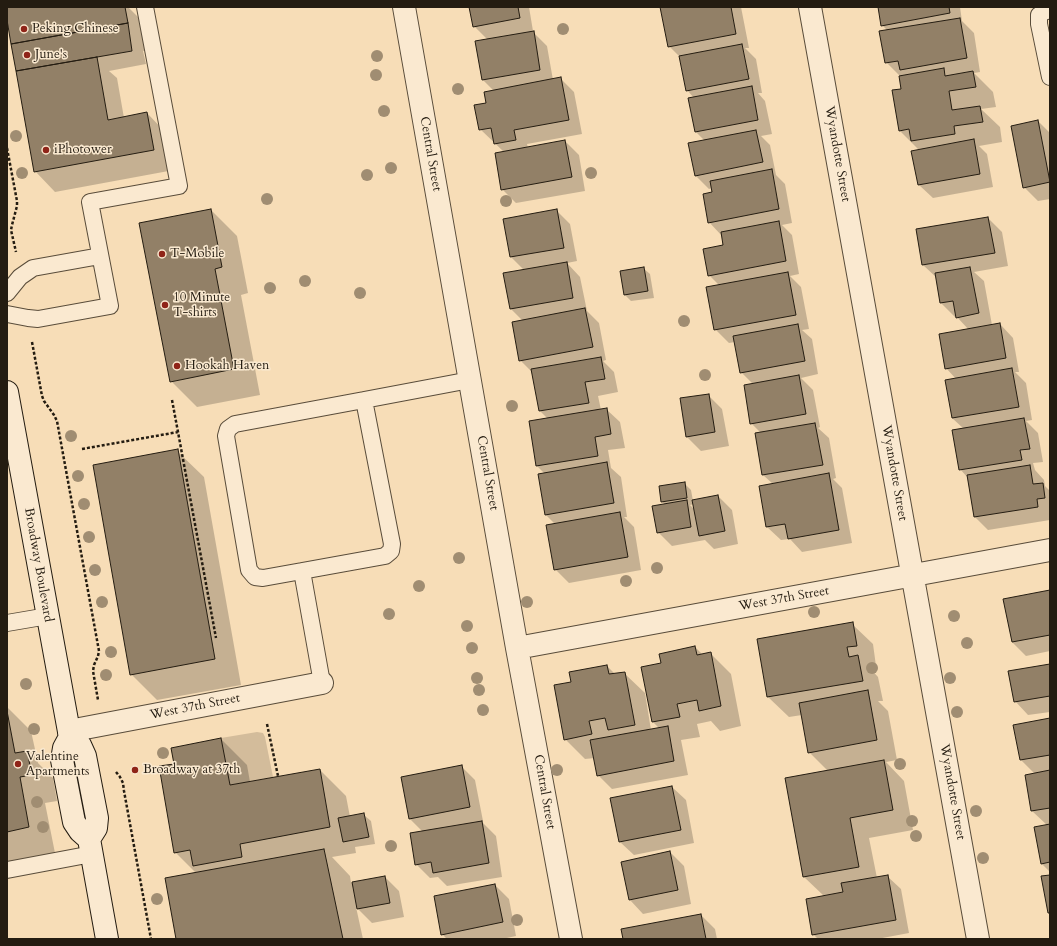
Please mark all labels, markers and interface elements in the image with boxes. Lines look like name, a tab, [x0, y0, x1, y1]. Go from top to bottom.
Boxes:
place label: Peking Chinese	[32, 21, 119, 37]
marker: Peking Chinese	[19, 24, 29, 34]
place label: June's	[35, 47, 67, 63]
marker: June's	[22, 50, 32, 60]
street label: Wyandotte Street	[821, 105, 853, 203]
street label: Central Street	[416, 115, 444, 193]
place label: iPhotower	[54, 142, 112, 158]
marker: iPhotower	[41, 145, 51, 155]
place label: T-Mobile	[170, 246, 224, 262]
marker: T-Mobile	[157, 249, 167, 259]
place label: 10 Minute T-shirts	[173, 290, 230, 321]
marker: 10 Minute T-shirts	[160, 300, 170, 310]
place label: Hookah Haven	[185, 358, 269, 374]
marker: Hookah Haven	[172, 361, 182, 371]
street label: Wyandotte Street	[878, 424, 910, 522]
street label: Central Street	[473, 434, 501, 512]
street label: Broadway Boulevard	[20, 507, 56, 623]
street label: West 37th Street	[738, 583, 830, 615]
street label: West 37th Street	[149, 691, 241, 723]
street label: Wyandotte Street	[936, 743, 968, 841]
place label: Valentine Apartments	[26, 749, 89, 780]
street label: Central Street	[530, 753, 558, 831]
marker: Valentine Apartments	[13, 759, 23, 769]
place label: Broadway at 37th	[143, 762, 240, 778]
marker: Broadway at 37th	[130, 765, 140, 775]

